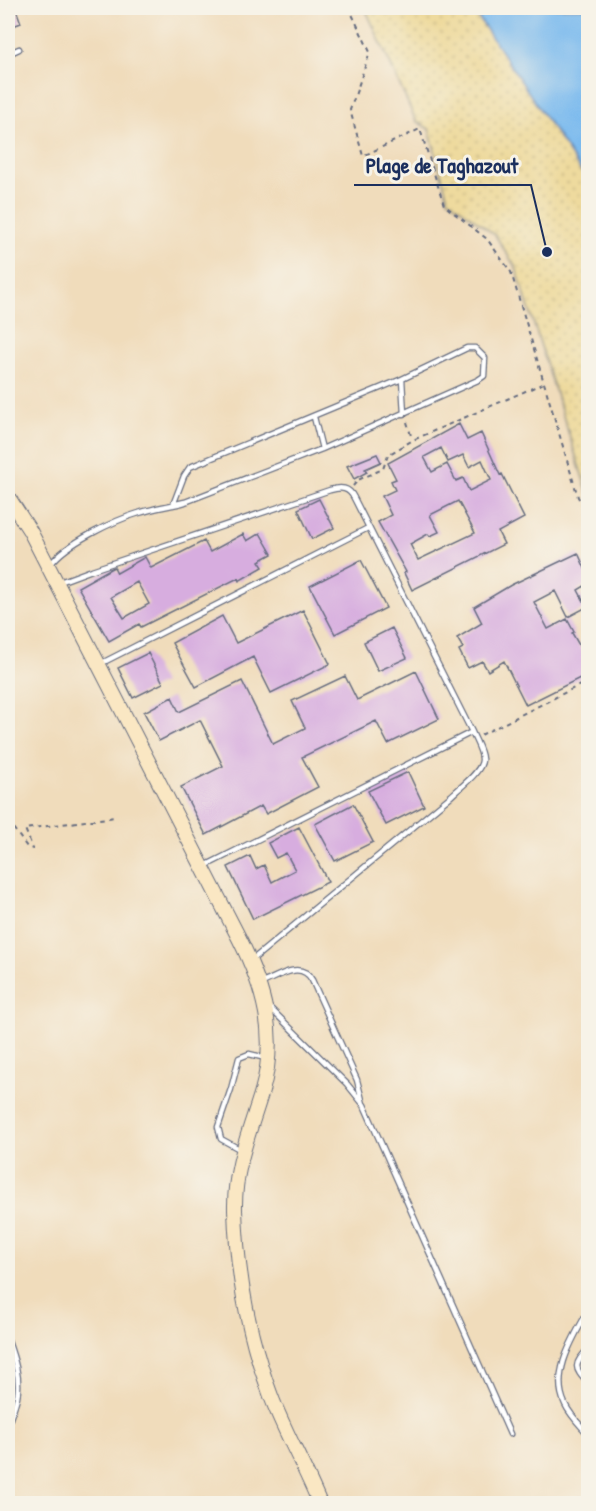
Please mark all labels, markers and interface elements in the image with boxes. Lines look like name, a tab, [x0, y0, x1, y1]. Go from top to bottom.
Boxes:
callout: Plage de Taghazout	[354, 145, 531, 185]
text: Plage de Taghazout	[366, 150, 520, 181]

